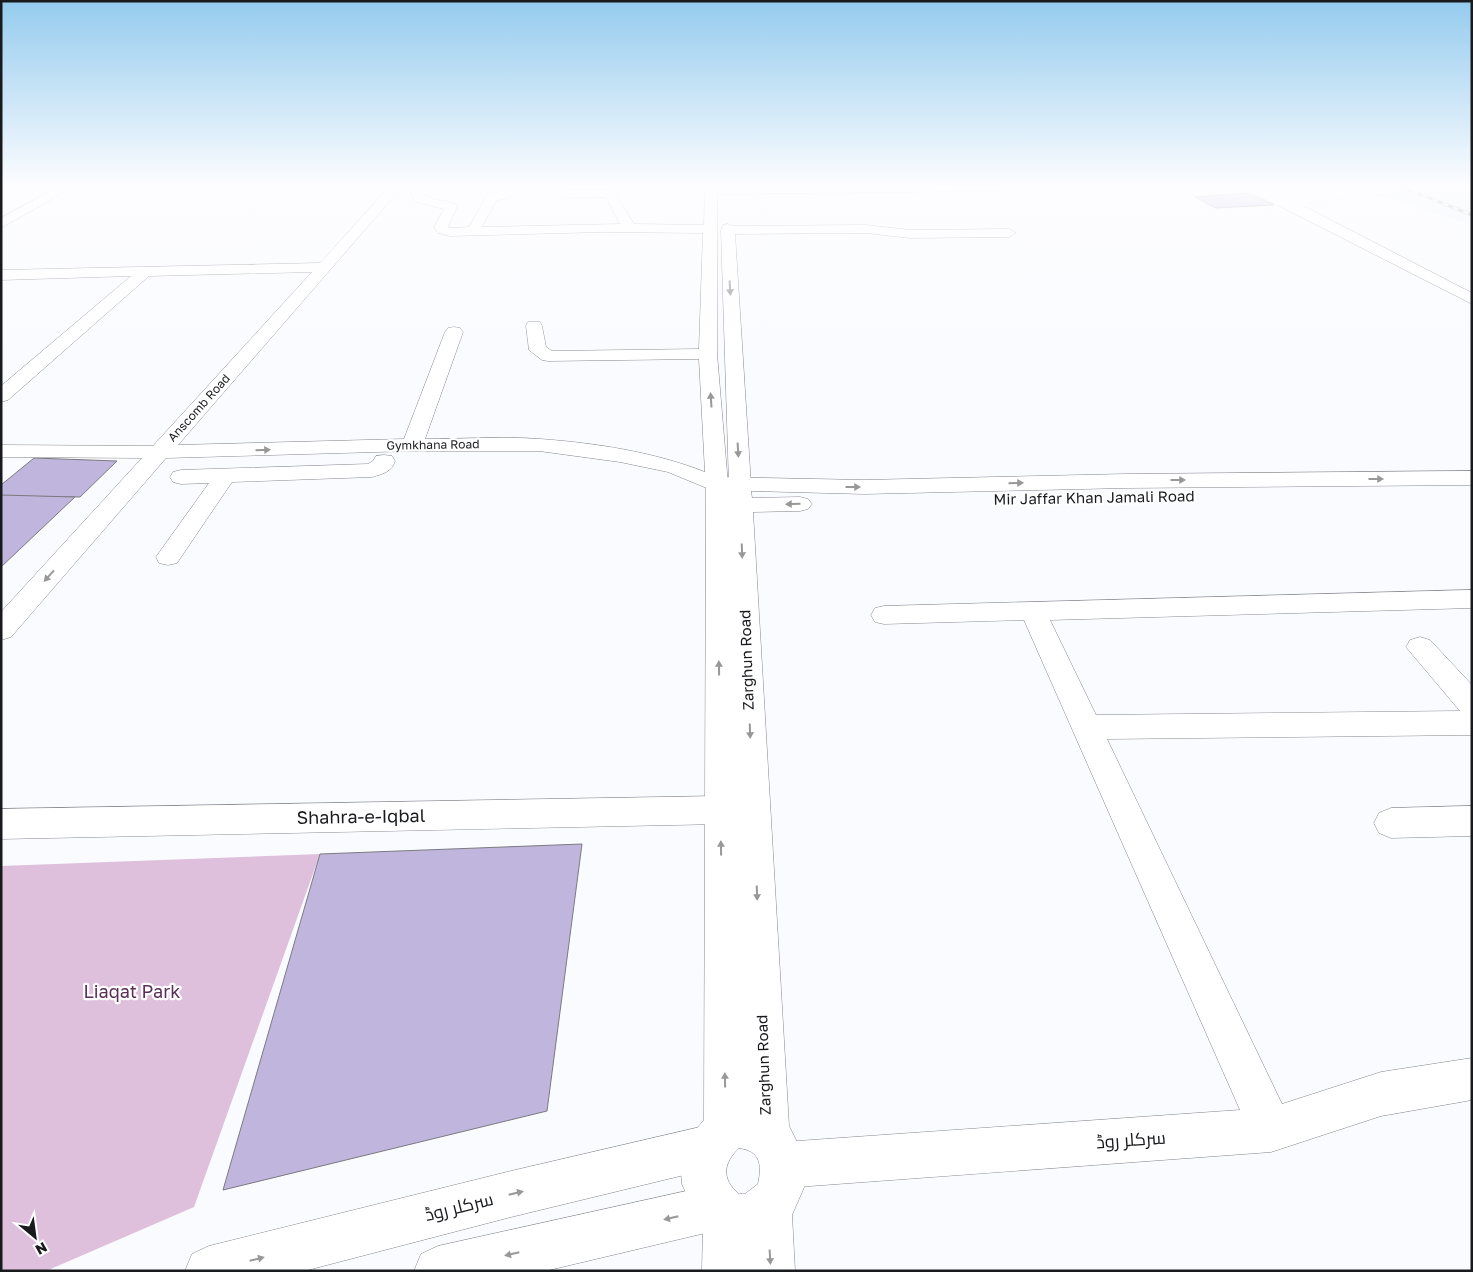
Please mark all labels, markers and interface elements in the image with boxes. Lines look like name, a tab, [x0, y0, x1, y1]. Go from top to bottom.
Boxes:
one-way arrow	[727, 280, 735, 296]
street label: Anscomb Road	[164, 371, 233, 445]
one-way arrow	[707, 392, 715, 408]
street label: Gymkhana Road	[386, 436, 480, 453]
one-way arrow	[735, 443, 743, 459]
one-way arrow	[255, 445, 271, 453]
one-way arrow	[1368, 475, 1384, 483]
one-way arrow	[1171, 476, 1187, 484]
one-way arrow	[1008, 479, 1024, 487]
one-way arrow	[846, 483, 862, 491]
street label: Mir Jaffar Khan Jamali Road	[993, 486, 1195, 508]
one-way arrow	[785, 501, 801, 509]
one-way arrow	[739, 544, 747, 560]
one-way arrow	[43, 569, 55, 581]
street label: Zarghun Road	[735, 610, 757, 711]
one-way arrow	[715, 660, 723, 676]
one-way arrow	[747, 723, 755, 739]
street label: Shahra-e-Iqbal	[296, 804, 426, 828]
one-way arrow	[717, 840, 725, 856]
one-way arrow	[753, 886, 761, 902]
park label: Liaqat Park	[84, 980, 180, 1002]
street label: Zarghun Road	[752, 1015, 774, 1116]
one-way arrow	[721, 1072, 729, 1088]
street label: سرکلر روڈ	[1095, 1126, 1167, 1153]
street label: سرکلر روڈ	[422, 1187, 496, 1226]
one-way arrow	[508, 1189, 523, 1197]
north arrow	[10, 1212, 60, 1262]
one-way arrow	[663, 1214, 678, 1222]
text: N	[33, 1239, 50, 1259]
one-way arrow	[767, 1249, 775, 1265]
one-way arrow	[505, 1250, 520, 1258]
one-way arrow	[249, 1255, 264, 1263]

